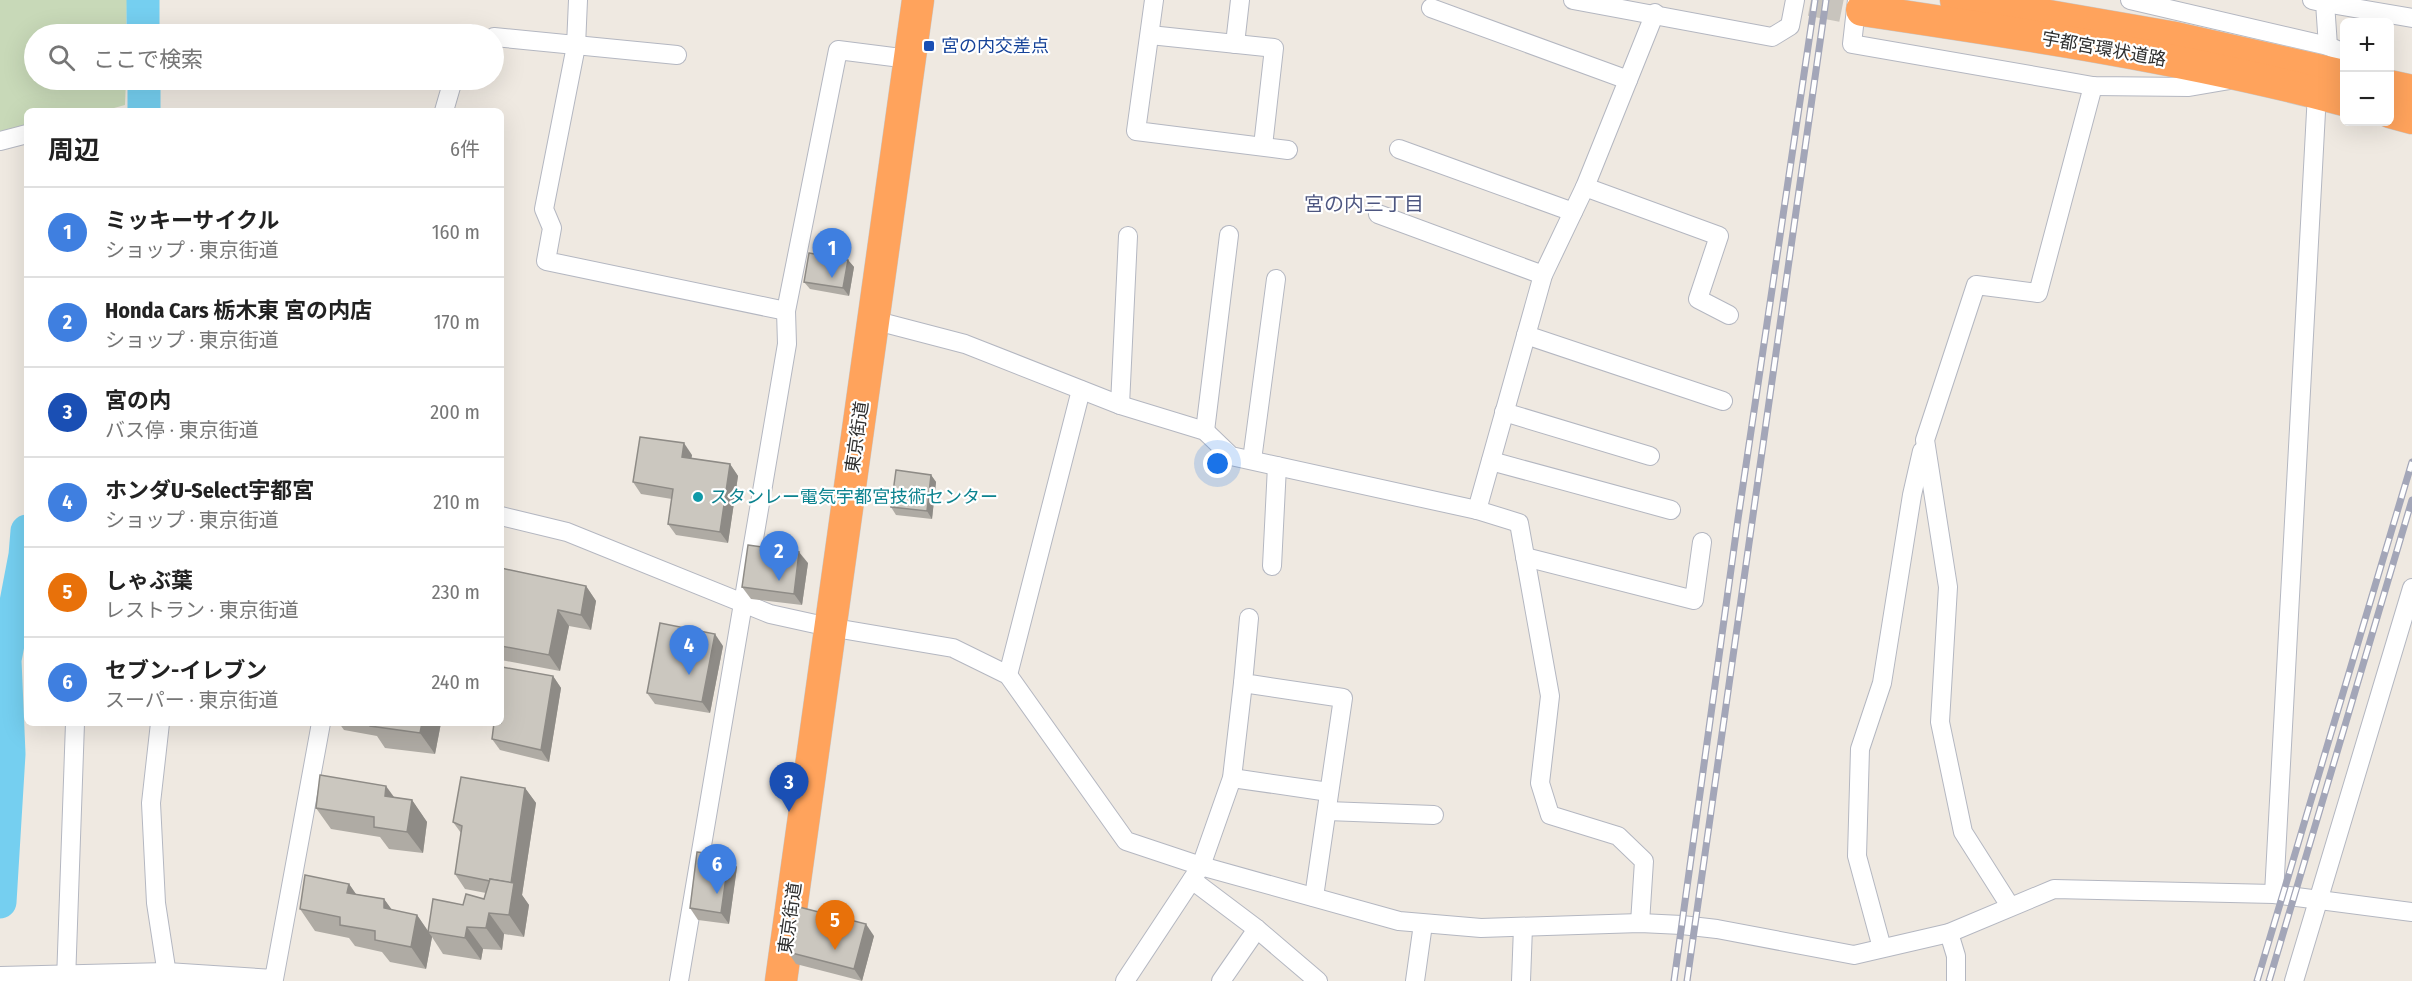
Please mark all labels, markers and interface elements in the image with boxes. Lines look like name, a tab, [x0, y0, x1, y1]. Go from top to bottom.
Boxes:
map controls	[2340, 18, 2394, 126]
button: +	[2340, 18, 2394, 72]
search box	[24, 24, 504, 90]
street label: 宇都宮環状道路	[2040, 27, 2168, 71]
place label: 宮の内交差点	[941, 35, 1049, 57]
marker: 宮の内交差点	[922, 39, 936, 53]
icon: search	[45, 41, 78, 74]
text: ここで検索	[93, 46, 203, 73]
button: −	[2340, 72, 2394, 126]
text: 周辺	[48, 135, 100, 166]
text: 6件	[450, 137, 480, 161]
district label: 宮の内三丁目	[1304, 192, 1424, 216]
text: ミッキーサイクル	[105, 207, 279, 234]
text: 1	[63, 220, 72, 244]
text: 160 m	[432, 220, 480, 244]
pin: 1	[812, 228, 852, 278]
text: ショップ · 東京街道	[105, 238, 279, 262]
text: Honda Cars 栃木東 宮の内店	[105, 297, 372, 324]
text: 2	[63, 310, 72, 334]
text: 170 m	[434, 310, 480, 334]
text: ショップ · 東京街道	[105, 328, 279, 352]
text: 宮の内	[105, 387, 171, 414]
text: 3	[63, 400, 72, 424]
text: 200 m	[430, 400, 480, 424]
street label: 東京街道	[841, 400, 873, 474]
text: バス停 · 東京街道	[105, 418, 259, 442]
your location	[1203, 449, 1232, 478]
text: ホンダU-Select宇都宮	[105, 477, 314, 504]
place label: スタンレー電気宇都宮技術センター	[710, 486, 998, 508]
text: 4	[62, 490, 73, 514]
text: 210 m	[433, 490, 480, 514]
marker: スタンレー電気宇都宮技術センター	[691, 490, 705, 504]
text: ショップ · 東京街道	[105, 508, 279, 532]
pin: 2	[760, 532, 798, 581]
text: しゃぶ葉	[105, 567, 193, 594]
text: 5	[63, 580, 72, 604]
text: 230 m	[432, 580, 480, 604]
text: レストラン · 東京街道	[105, 598, 299, 622]
pin: 4	[670, 626, 708, 675]
text: セブン-イレブン	[105, 657, 267, 684]
text: 6	[62, 670, 73, 694]
text: 240 m	[431, 670, 480, 694]
text: スーパー · 東京街道	[105, 688, 278, 712]
pin: 3	[770, 762, 808, 812]
pin: 6	[698, 844, 736, 894]
street label: 東京街道	[774, 881, 806, 955]
pin: 5	[816, 900, 854, 950]

